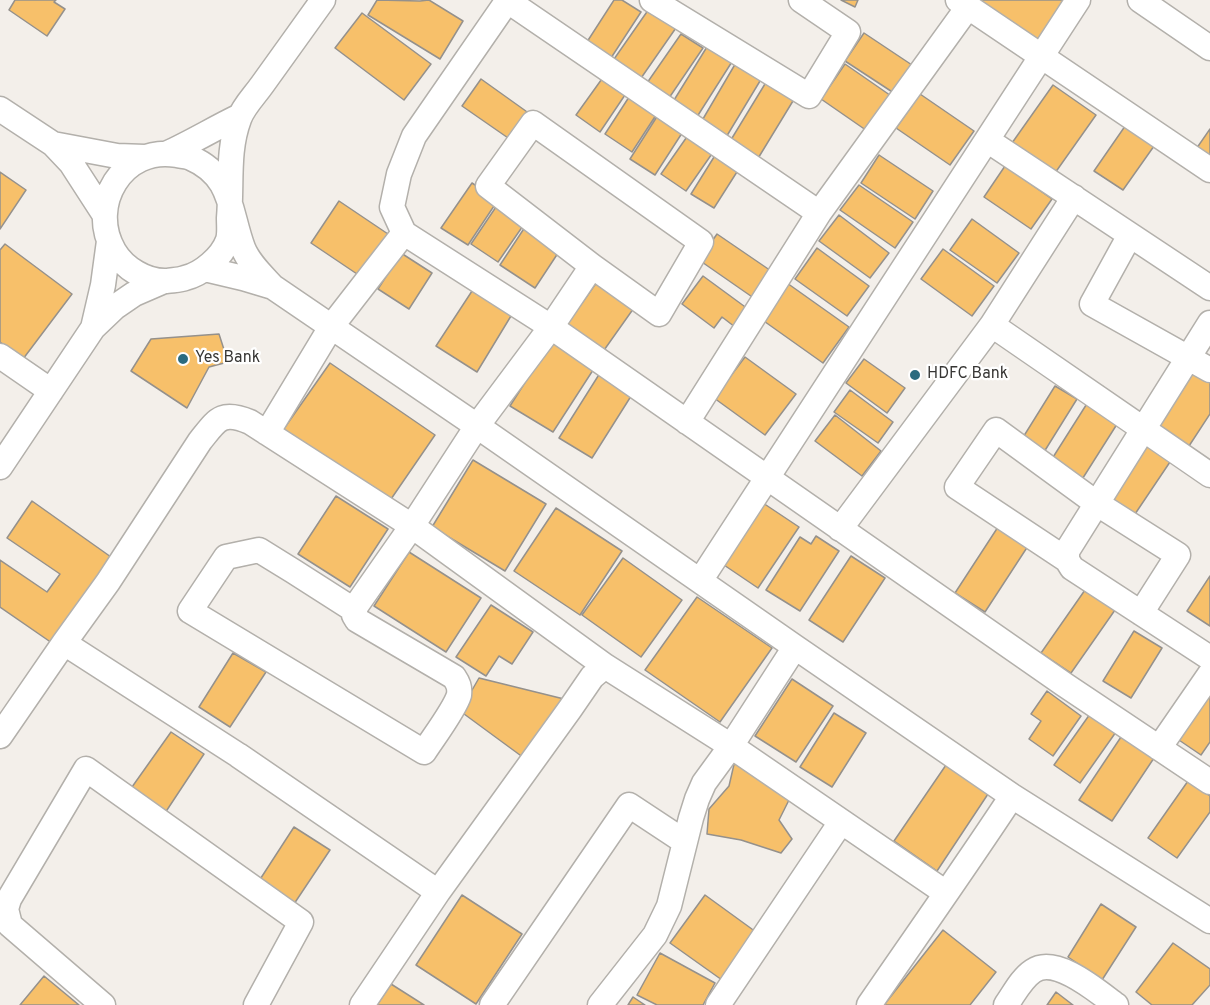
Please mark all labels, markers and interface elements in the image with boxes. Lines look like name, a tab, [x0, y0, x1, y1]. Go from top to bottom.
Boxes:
place label: Yes Bank	[195, 349, 260, 369]
marker: Yes Bank	[176, 352, 190, 366]
place label: HDFC Bank	[927, 365, 1008, 385]
marker: HDFC Bank	[908, 368, 922, 382]

